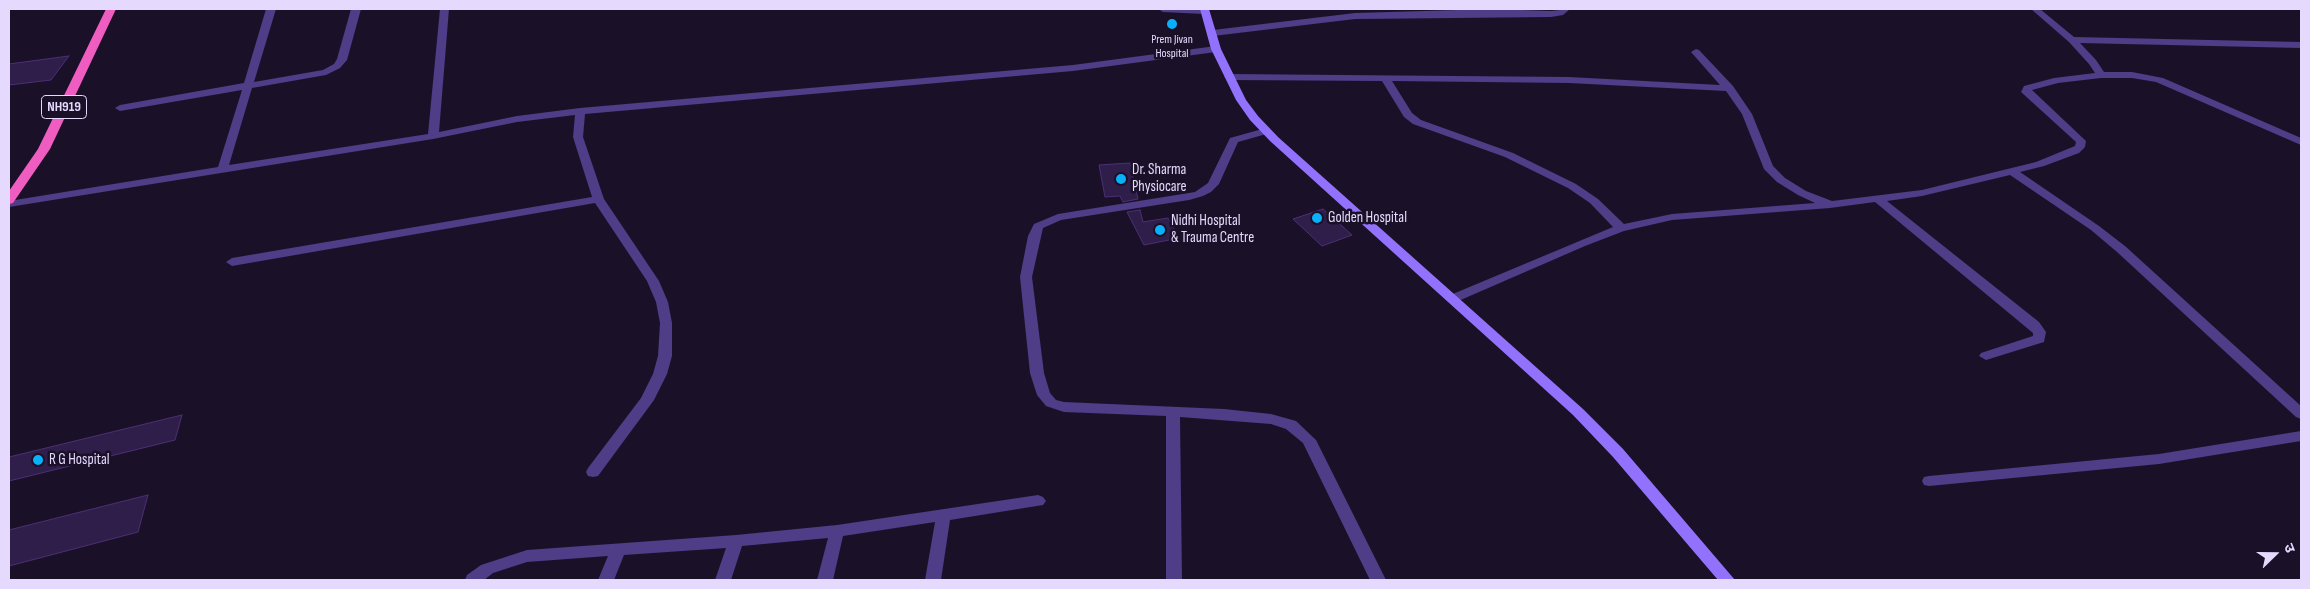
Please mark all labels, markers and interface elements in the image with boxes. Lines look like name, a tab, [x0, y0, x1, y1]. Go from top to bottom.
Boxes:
marker: Prem Jivan Hospital	[1165, 17, 1179, 31]
place label: Prem Jivan Hospital	[1151, 33, 1193, 61]
road number: NH919	[42, 95, 86, 118]
place label: Dr. Sharma Physiocare	[1132, 161, 1187, 196]
marker: Dr. Sharma Physiocare	[1114, 172, 1128, 186]
place label: Golden Hospital	[1328, 209, 1407, 227]
marker: Golden Hospital	[1310, 211, 1324, 225]
place label: Nidhi Hospital & Trauma Centre	[1171, 212, 1254, 247]
marker: Nidhi Hospital & Trauma Centre	[1153, 223, 1167, 237]
place label: R G Hospital	[49, 451, 110, 469]
marker: R G Hospital	[31, 453, 45, 467]
north arrow	[2250, 529, 2300, 579]
text: उ	[2280, 541, 2299, 555]

